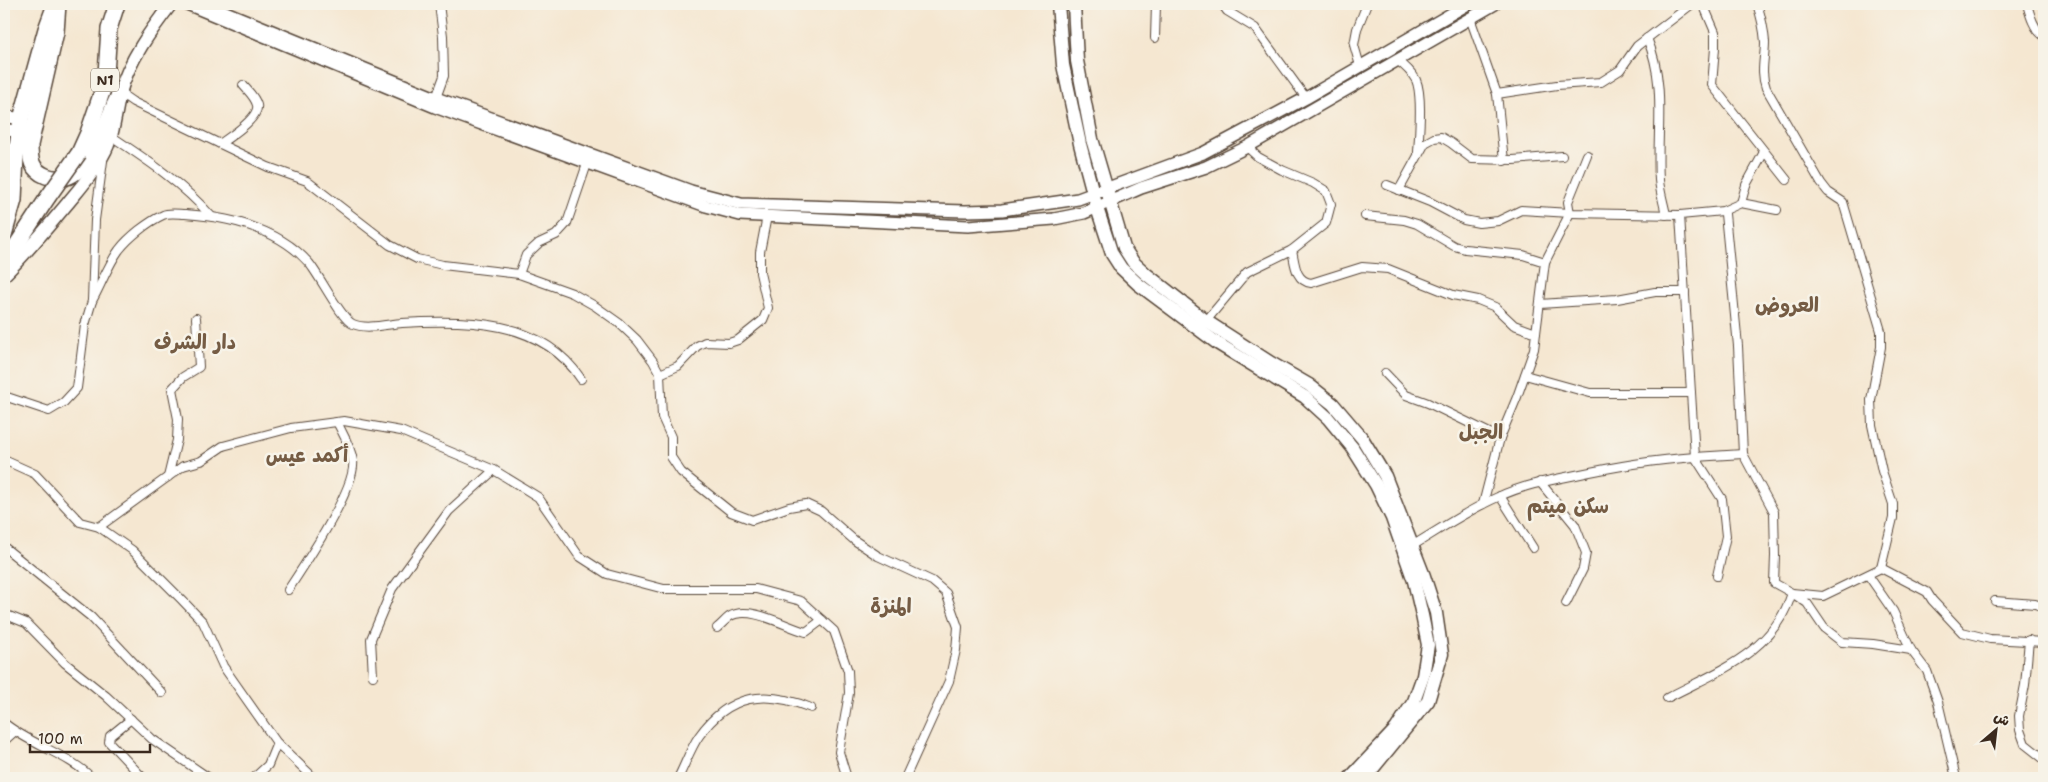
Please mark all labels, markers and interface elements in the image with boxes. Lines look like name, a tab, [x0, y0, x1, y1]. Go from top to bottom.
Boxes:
road number: N1	[91, 68, 119, 92]
district label: العروض	[1755, 292, 1819, 318]
district label: دار الشرف	[154, 329, 236, 355]
district label: الجبل	[1459, 419, 1503, 445]
district label: أكمد عيس	[266, 442, 349, 468]
district label: سكن ميتم	[1527, 493, 1609, 521]
district label: المنزة	[870, 593, 912, 619]
north arrow	[1970, 704, 2020, 754]
text: ش	[1991, 707, 2013, 730]
scale bar	[30, 722, 150, 754]
text: 100 m	[38, 729, 83, 749]

